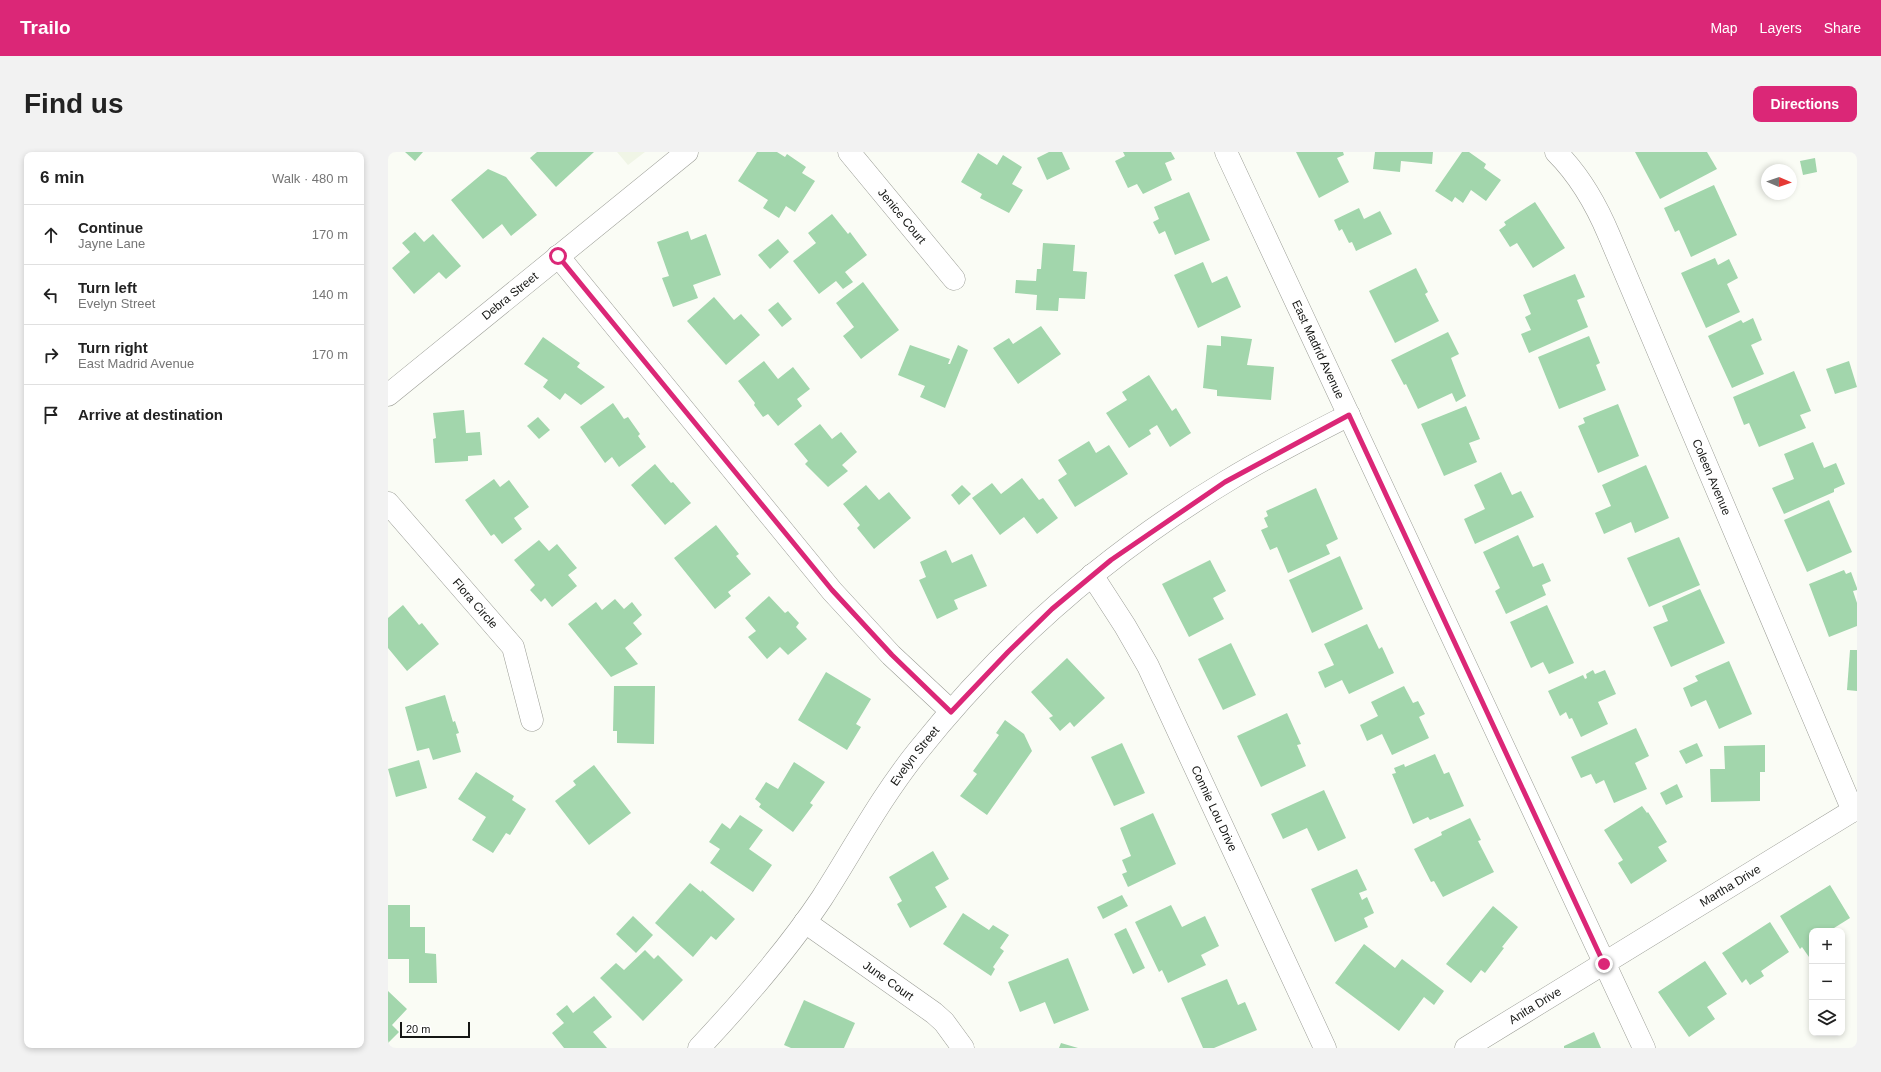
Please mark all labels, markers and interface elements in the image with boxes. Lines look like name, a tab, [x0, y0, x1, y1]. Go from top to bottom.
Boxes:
text: Trailo	[20, 17, 71, 38]
text: Map	[1710, 20, 1738, 36]
text: Layers	[1760, 20, 1802, 36]
text: Share	[1824, 20, 1861, 36]
button: Directions	[1753, 86, 1857, 122]
text: Find us	[24, 88, 124, 119]
north arrow	[1761, 164, 1797, 200]
text: 6 min	[40, 168, 84, 187]
text: Walk · 480 m	[272, 171, 348, 186]
street label: Jenice Court	[875, 186, 929, 247]
text: Continue	[78, 219, 143, 236]
icon: ahead	[40, 224, 62, 246]
text: 170 m	[312, 227, 348, 242]
text: Jayne Lane	[78, 236, 145, 251]
route start	[549, 247, 567, 265]
street label: Debra Street	[479, 269, 541, 323]
text: Turn left	[78, 279, 137, 296]
icon: left	[40, 284, 62, 306]
text: 140 m	[312, 287, 348, 302]
text: Evelyn Street	[78, 296, 155, 311]
street label: East Madrid Avenue	[1289, 298, 1347, 401]
text: Turn right	[78, 339, 148, 356]
icon: right	[40, 344, 62, 366]
text: 170 m	[312, 347, 348, 362]
text: East Madrid Avenue	[78, 356, 194, 371]
icon: arrive	[40, 404, 62, 426]
text: Arrive at destination	[78, 406, 223, 423]
street label: Coleen Avenue	[1689, 437, 1734, 518]
street label: Flora Circle	[450, 576, 501, 631]
street label: Evelyn Street	[887, 723, 943, 788]
street label: Connie Lou Drive	[1188, 763, 1240, 854]
street label: Martha Drive	[1697, 862, 1763, 910]
map controls	[1809, 928, 1845, 1036]
button: +	[1809, 928, 1845, 964]
route end	[1595, 955, 1613, 973]
street label: June Court	[860, 958, 917, 1004]
button: −	[1809, 964, 1845, 1000]
street label: Anita Drive	[1506, 984, 1564, 1027]
button: layers	[1809, 1000, 1845, 1036]
scale bar	[400, 1020, 470, 1039]
text: 20 m	[406, 1023, 430, 1035]

